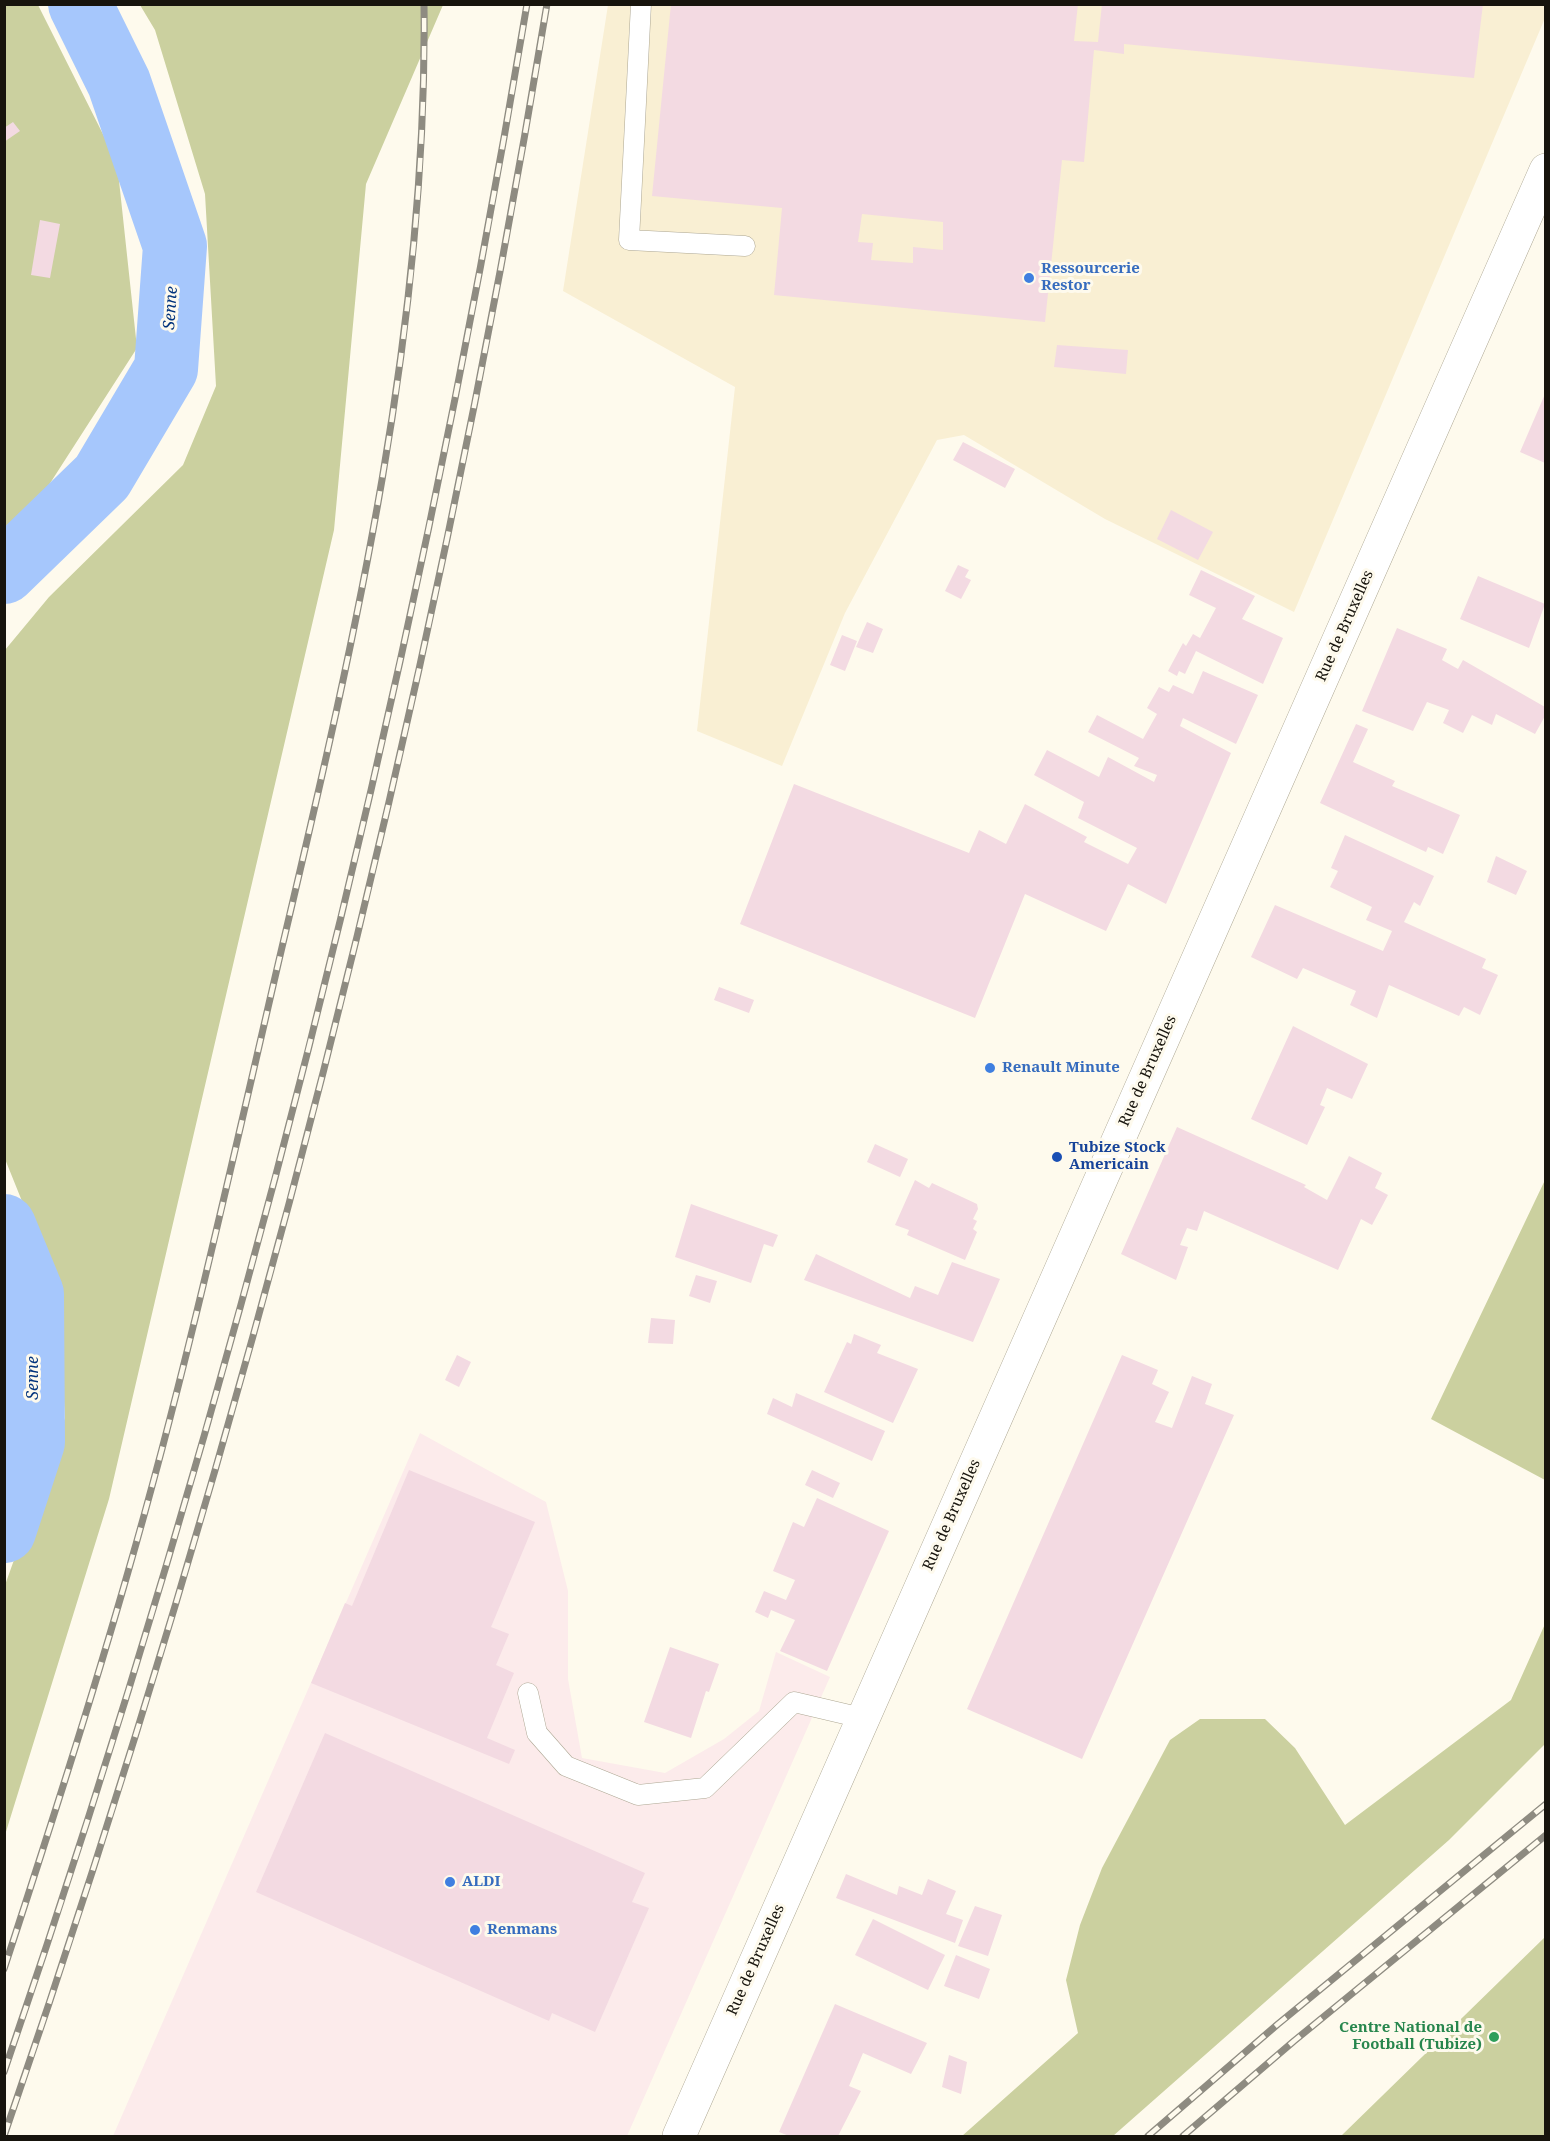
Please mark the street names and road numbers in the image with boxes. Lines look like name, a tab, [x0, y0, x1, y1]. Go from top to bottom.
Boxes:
street label: Rue de Bruxelles	[1312, 568, 1378, 684]
street label: Rue de Bruxelles	[1115, 1013, 1181, 1129]
street label: Rue de Bruxelles	[919, 1457, 985, 1573]
street label: Rue de Bruxelles	[723, 1902, 789, 2018]

